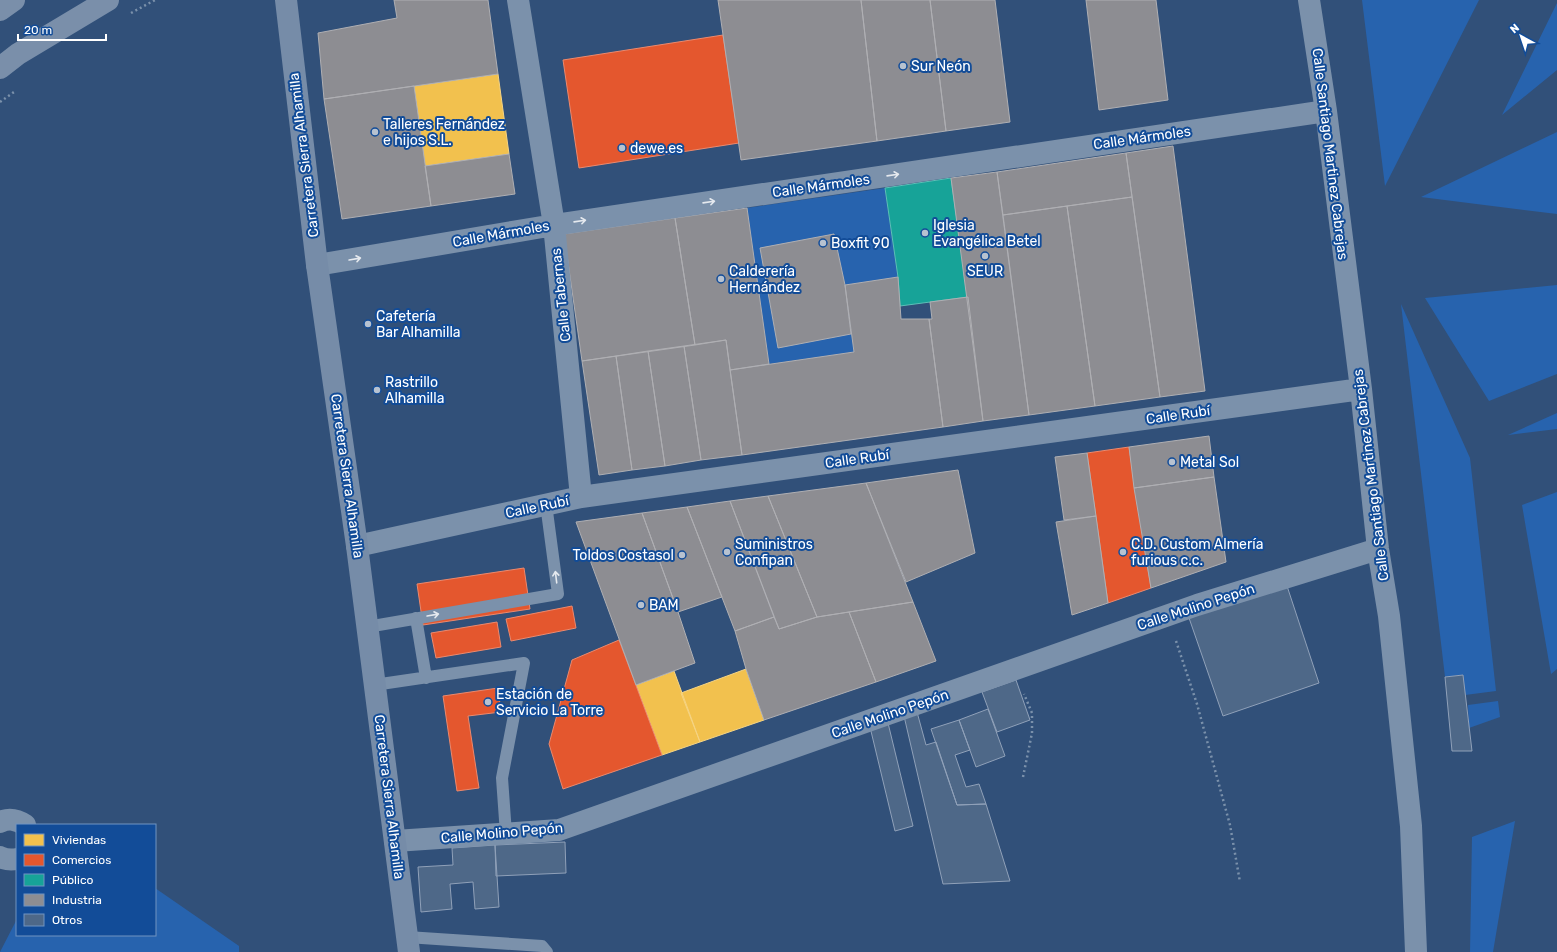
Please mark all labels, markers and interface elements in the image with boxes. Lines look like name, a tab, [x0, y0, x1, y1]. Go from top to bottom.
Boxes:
scale bar	[18, 16, 106, 42]
north arrow	[1501, 16, 1541, 56]
text: N	[1508, 21, 1522, 36]
text: 20 m	[24, 23, 52, 37]
street label: Calle Santiago Martinez Cabrejas	[1309, 47, 1351, 261]
place label: Sur Neón	[911, 58, 971, 75]
marker: Sur Neón	[898, 61, 908, 71]
street label: Carretera Sierra Alhamilla	[285, 72, 323, 238]
place label: Talleres Fernández e hijos S.L.	[383, 116, 505, 149]
street label: Calle Mármoles	[1092, 123, 1192, 153]
marker: Talleres Fernández e hijos S.L.	[370, 127, 380, 137]
place label: dewe.es	[630, 140, 683, 157]
marker: dewe.es	[617, 143, 627, 153]
street label: Calle Mármoles	[771, 171, 871, 201]
one-way arrow	[886, 171, 899, 179]
one-way arrow	[702, 198, 715, 206]
street label: Calle Mármoles	[451, 217, 551, 251]
one-way arrow	[573, 217, 586, 225]
place label: Iglesia Evangélica Betel	[933, 217, 1041, 250]
marker: Iglesia Evangélica Betel	[920, 228, 930, 238]
place label: Boxfit 90	[831, 235, 890, 252]
marker: Boxfit 90	[818, 238, 828, 248]
street label: Calle Tabernas	[548, 247, 574, 343]
marker: SEUR	[980, 251, 990, 261]
one-way arrow	[349, 254, 362, 262]
place label: Calderería Hernández	[729, 263, 800, 296]
place label: SEUR	[967, 263, 1003, 280]
marker: Calderería Hernández	[716, 274, 726, 284]
place label: Cafetería Bar Alhamilla	[376, 308, 461, 341]
marker: Cafetería Bar Alhamilla	[363, 319, 373, 329]
street label: Calle Santiago Martinez Cabrejas	[1350, 368, 1392, 582]
place label: Rastrillo Alhamilla	[385, 374, 444, 407]
marker: Rastrillo Alhamilla	[372, 385, 382, 395]
street label: Carretera Sierra Alhamilla	[327, 393, 367, 559]
street label: Calle Rubí	[1145, 402, 1212, 428]
street label: Calle Rubí	[824, 446, 891, 472]
place label: Metal Sol	[1180, 454, 1239, 471]
marker: Metal Sol	[1167, 457, 1177, 467]
street label: Calle Rubí	[504, 492, 571, 522]
place label: Suministros Confipan	[735, 536, 813, 569]
place label: C.D. Custom Almería furious c.c.	[1131, 536, 1263, 569]
place label: Toldos Costasol	[573, 547, 674, 564]
marker: Suministros Confipan	[722, 547, 732, 557]
marker: C.D. Custom Almería furious c.c.	[1118, 547, 1128, 557]
marker: Toldos Costasol	[677, 550, 687, 560]
one-way arrow	[552, 571, 560, 584]
street label: Calle Molino Pepón	[1135, 580, 1257, 634]
place label: BAM	[649, 597, 679, 614]
marker: BAM	[636, 600, 646, 610]
one-way arrow	[426, 611, 439, 619]
place label: Estación de Servicio La Torre	[496, 686, 604, 719]
street label: Calle Molino Pepón	[829, 686, 951, 742]
marker: Estación de Servicio La Torre	[483, 697, 493, 707]
street label: Carretera Sierra Alhamilla	[370, 714, 408, 880]
street label: Calle Molino Pepón	[440, 819, 564, 847]
legend	[16, 824, 156, 936]
text: Viviendas	[52, 833, 106, 847]
text: Comercios	[52, 853, 111, 867]
text: Público	[52, 873, 94, 887]
text: Industria	[52, 893, 102, 907]
text: Otros	[52, 913, 82, 927]

